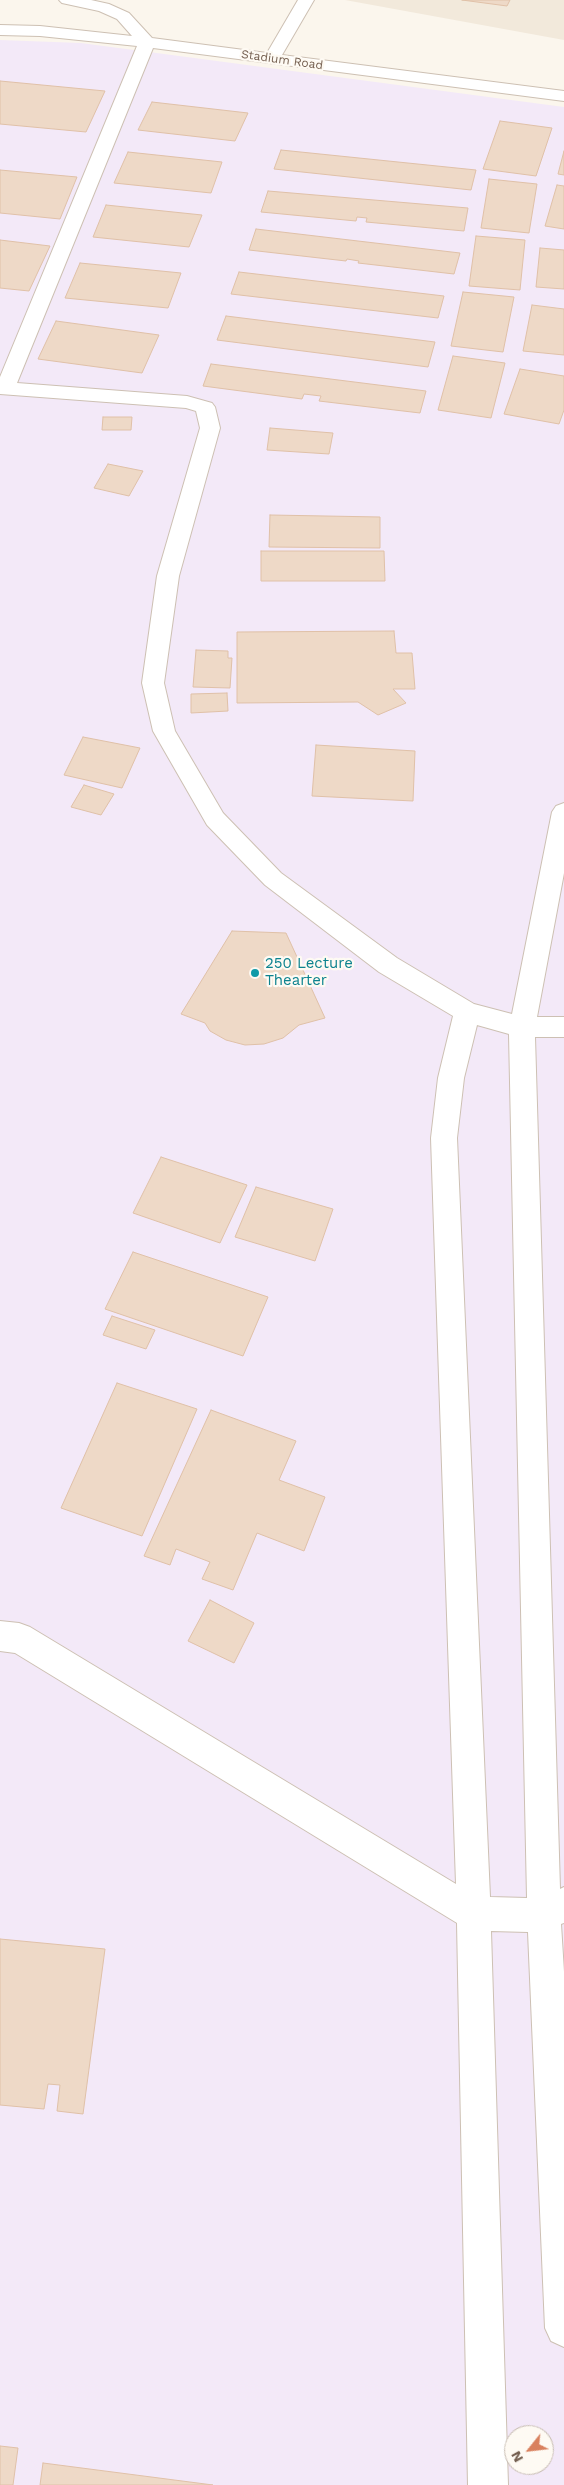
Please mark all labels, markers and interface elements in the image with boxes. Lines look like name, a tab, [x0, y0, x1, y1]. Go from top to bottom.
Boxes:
street label: Stadium Road	[240, 47, 324, 73]
place label: 250 Lecture Thearter	[265, 955, 353, 990]
marker: 250 Lecture Thearter	[249, 967, 261, 979]
north arrow	[504, 2425, 554, 2475]
text: N	[507, 2448, 526, 2465]

